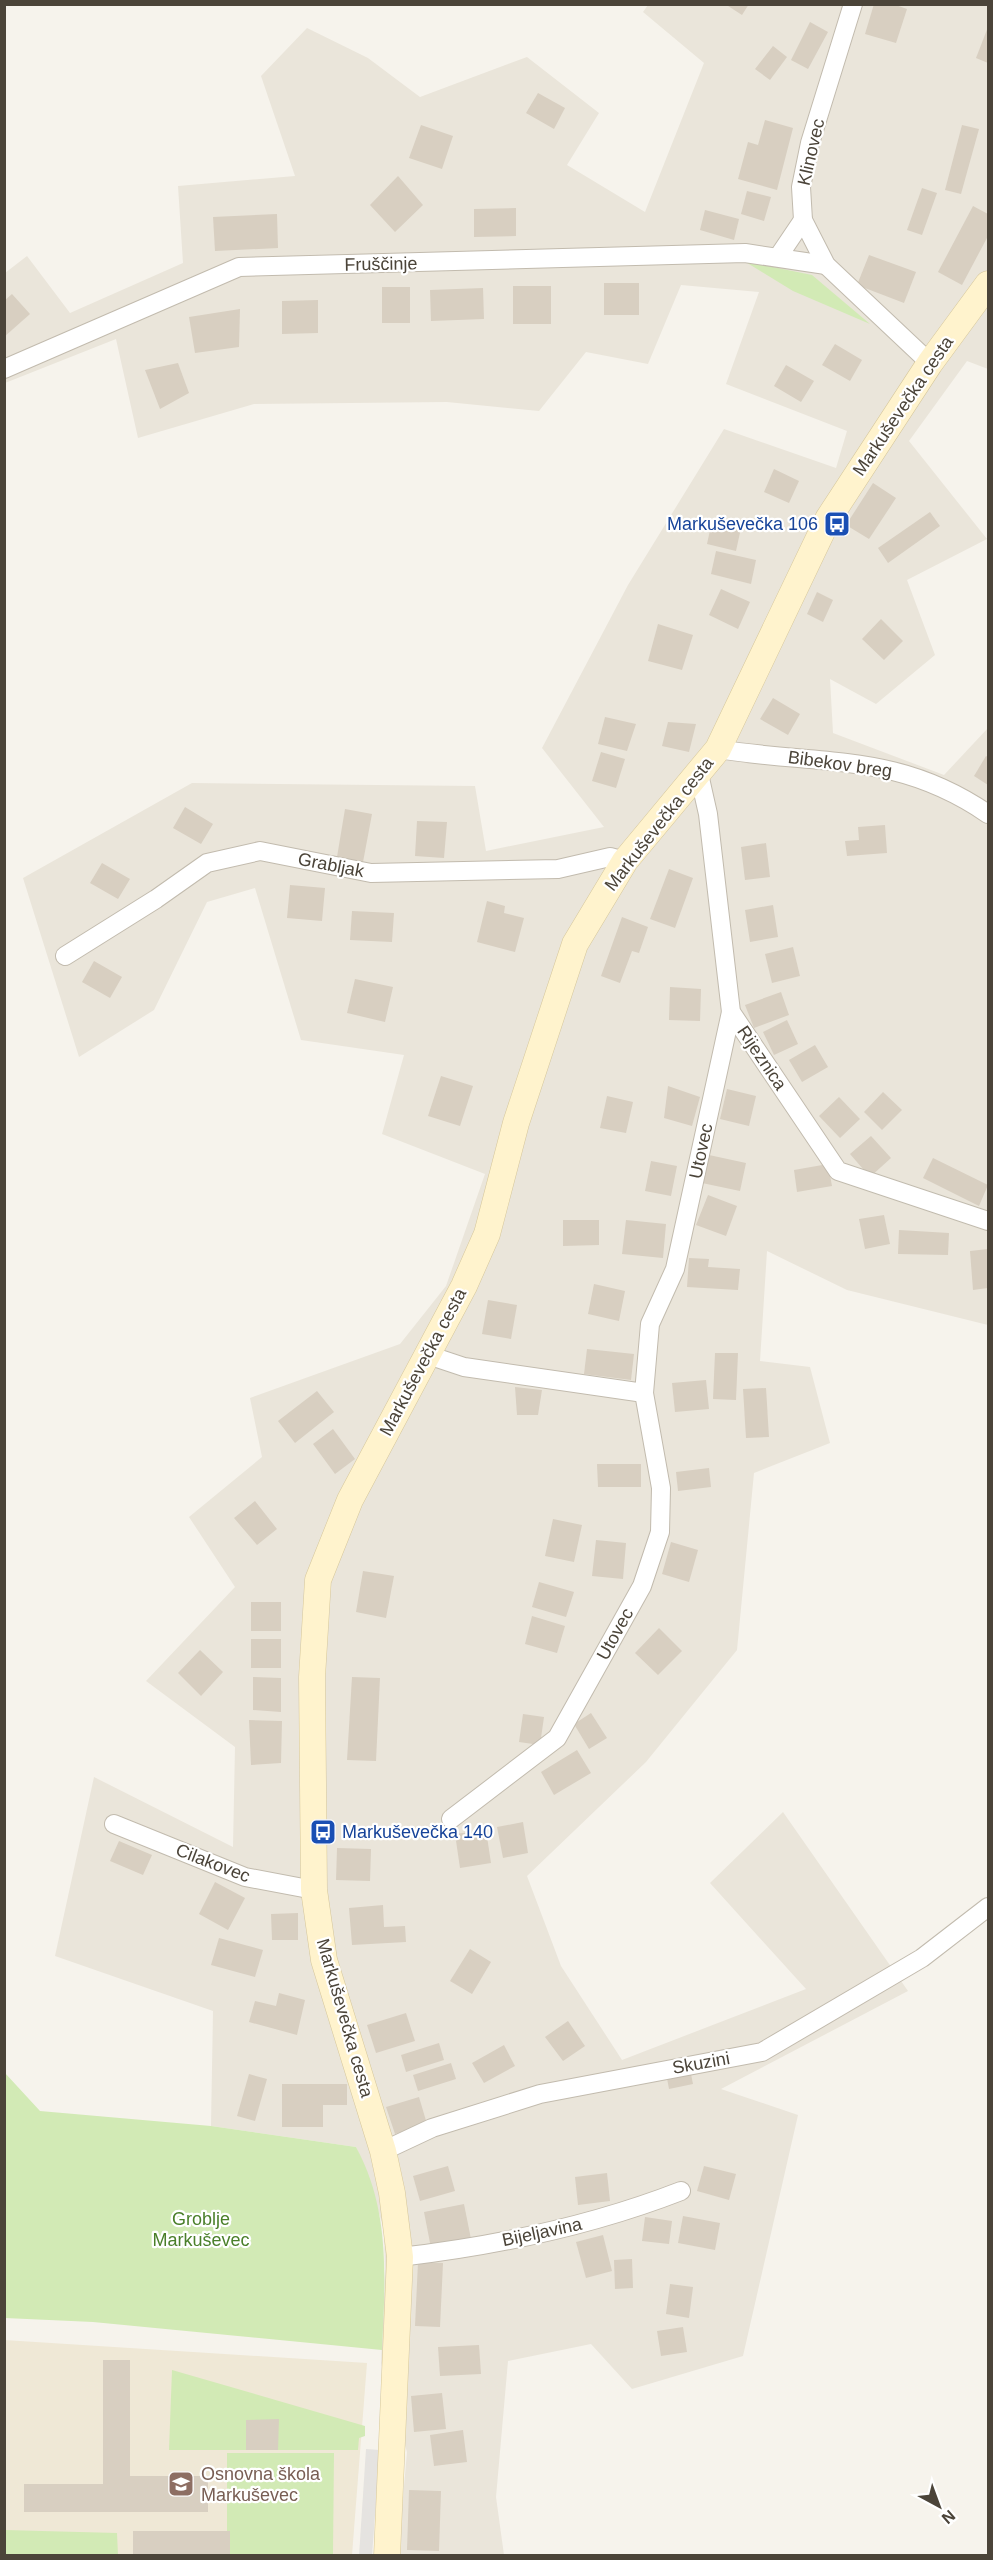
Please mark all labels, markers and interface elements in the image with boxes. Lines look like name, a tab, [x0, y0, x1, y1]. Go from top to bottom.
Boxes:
street label: Klinovec	[794, 117, 828, 187]
street label: Fruščinje	[344, 253, 418, 275]
street label: Markuševečka cesta	[849, 332, 958, 480]
bus stop icon: Markuševečka 106	[822, 509, 852, 539]
place label: Markuševečka 106	[667, 514, 818, 534]
street label: Bibekov breg	[787, 747, 893, 781]
street label: Markuševečka cesta	[601, 752, 718, 895]
street label: Grabljak	[296, 849, 367, 881]
street label: Rijeznica	[733, 1022, 791, 1095]
street label: Utovec	[685, 1122, 717, 1180]
street label: Markuševečka cesta	[376, 1284, 471, 1439]
street label: Utovec	[593, 1605, 637, 1663]
bus stop icon: Markuševečka 140	[308, 1817, 338, 1847]
place label: Markuševečka 140	[342, 1822, 493, 1842]
street label: Cilakovec	[173, 1840, 253, 1886]
street label: Markuševečka cesta	[313, 1936, 377, 2101]
street label: Skuzini	[671, 2048, 731, 2078]
park label: Groblje Markuševec	[152, 2209, 250, 2250]
street label: Bijeljavina	[500, 2214, 585, 2250]
place label: Osnovna škola Markuševec	[201, 2464, 321, 2505]
school or university icon: Osnovna škola Markuševec	[166, 2469, 196, 2499]
north arrow	[909, 2476, 969, 2536]
text: N	[939, 2507, 958, 2527]

